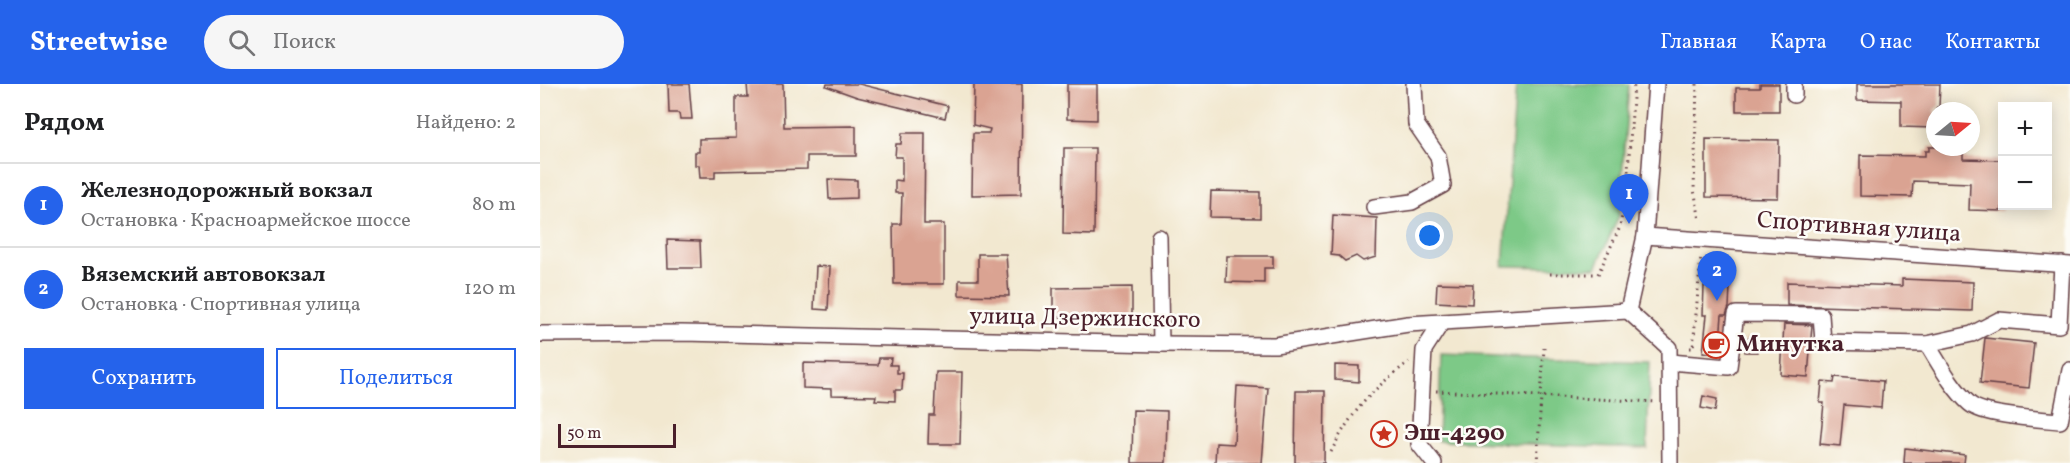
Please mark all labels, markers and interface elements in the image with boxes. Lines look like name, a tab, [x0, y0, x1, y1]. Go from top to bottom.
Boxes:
search box	[204, 15, 624, 69]
text: Streetwise	[30, 23, 168, 62]
icon: search	[225, 26, 258, 59]
text: Поиск	[273, 27, 336, 58]
text: Главная	[1660, 28, 1737, 57]
text: Карта	[1770, 28, 1827, 57]
text: О нас	[1860, 28, 1912, 57]
text: Контакты	[1945, 28, 2040, 57]
north arrow	[1926, 102, 1980, 156]
map controls	[1998, 102, 2052, 210]
button: +	[1998, 102, 2052, 156]
text: Рядом	[24, 105, 104, 141]
text: Найдено: 2	[416, 109, 516, 137]
button: −	[1998, 156, 2052, 210]
pin: 1	[1610, 174, 1648, 224]
text: Железнодорожный вокзал	[81, 176, 373, 207]
text: 1	[39, 191, 48, 219]
text: 80 m	[472, 191, 516, 219]
street label: Спортивная улица	[1756, 204, 1962, 252]
text: Остановка · Красноармейское шоссе	[81, 207, 411, 235]
your location	[1415, 221, 1444, 250]
pin: 2	[1698, 252, 1736, 301]
text: Вяземский автовокзал	[81, 260, 325, 291]
text: 2	[38, 275, 49, 303]
text: 120 m	[464, 275, 516, 303]
text: Остановка · Спортивная улица	[81, 291, 361, 319]
street label: улица Дзержинского	[969, 300, 1201, 338]
place label: Минутка	[1736, 328, 1844, 362]
cafe icon: Минутка	[1701, 330, 1731, 360]
button: Сохранить	[24, 348, 264, 409]
button: Поделиться	[276, 348, 516, 409]
place label: Эш-4290	[1404, 417, 1505, 451]
place icon: Эш-4290	[1369, 419, 1399, 449]
scale bar	[558, 421, 676, 448]
text: 50 m	[567, 423, 601, 445]

